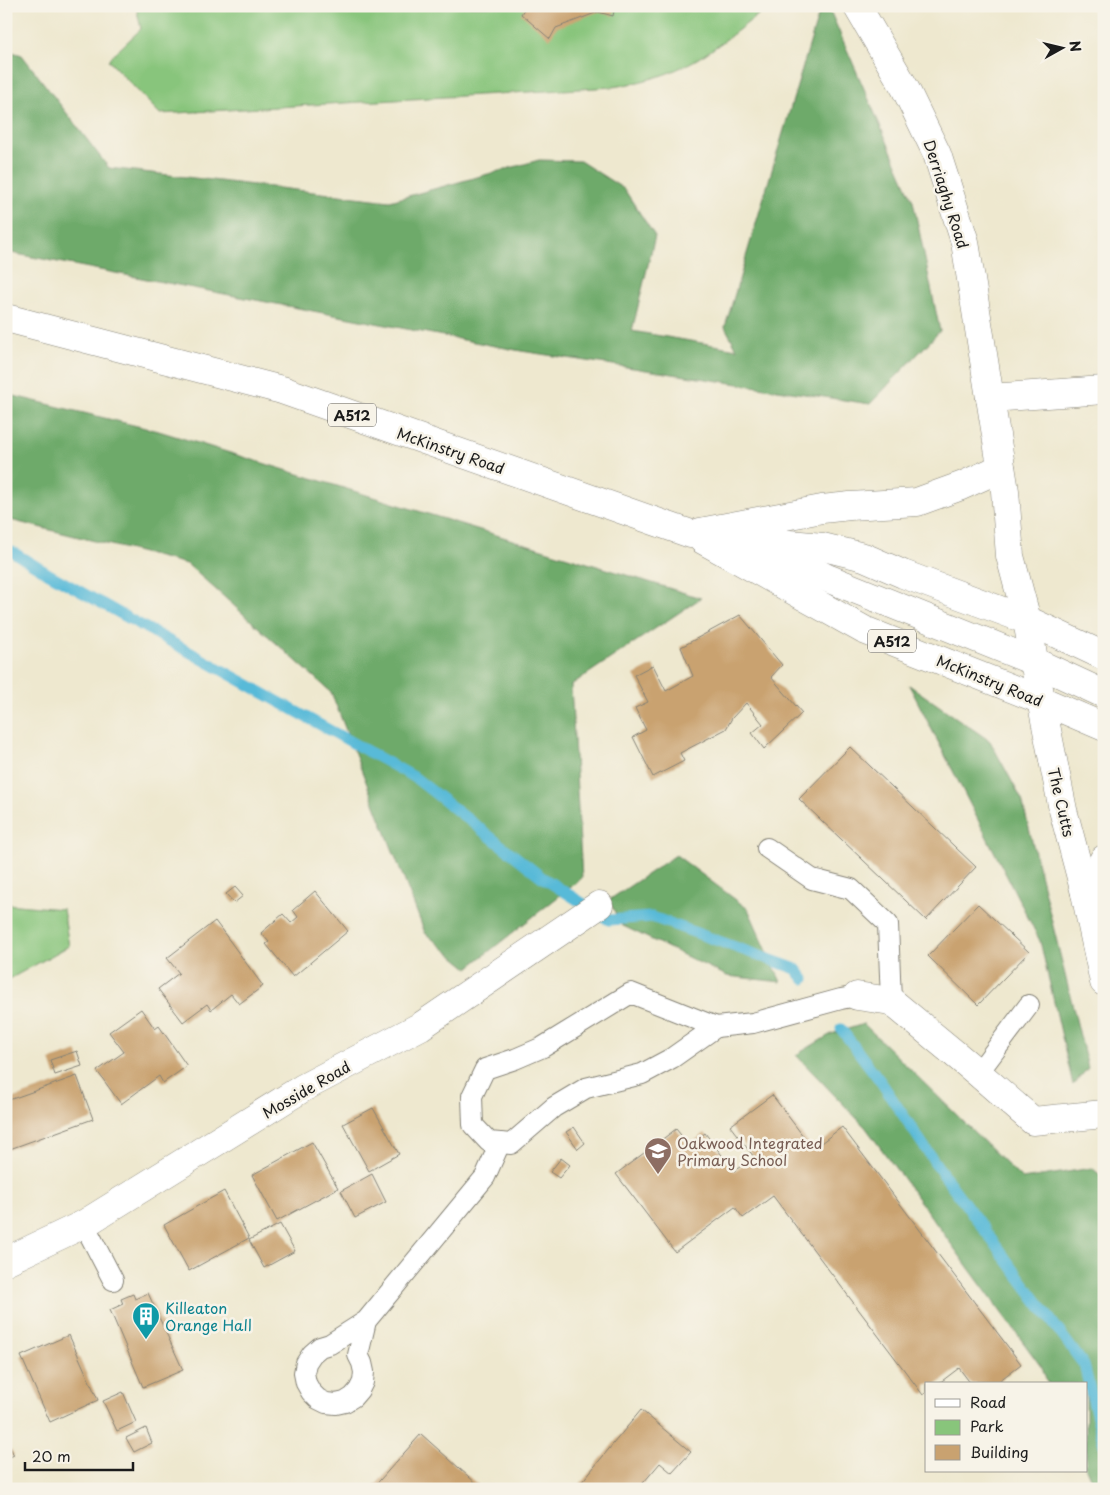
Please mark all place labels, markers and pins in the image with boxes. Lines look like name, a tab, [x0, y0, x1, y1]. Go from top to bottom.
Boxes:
place label: Oakwood Integrated Primary School	[677, 1131, 823, 1171]
school or university icon: Oakwood Integrated Primary School	[643, 1136, 673, 1175]
place label: Killeaton Orange Hall	[165, 1296, 252, 1336]
building icon: Killeaton Orange Hall	[131, 1301, 161, 1340]

